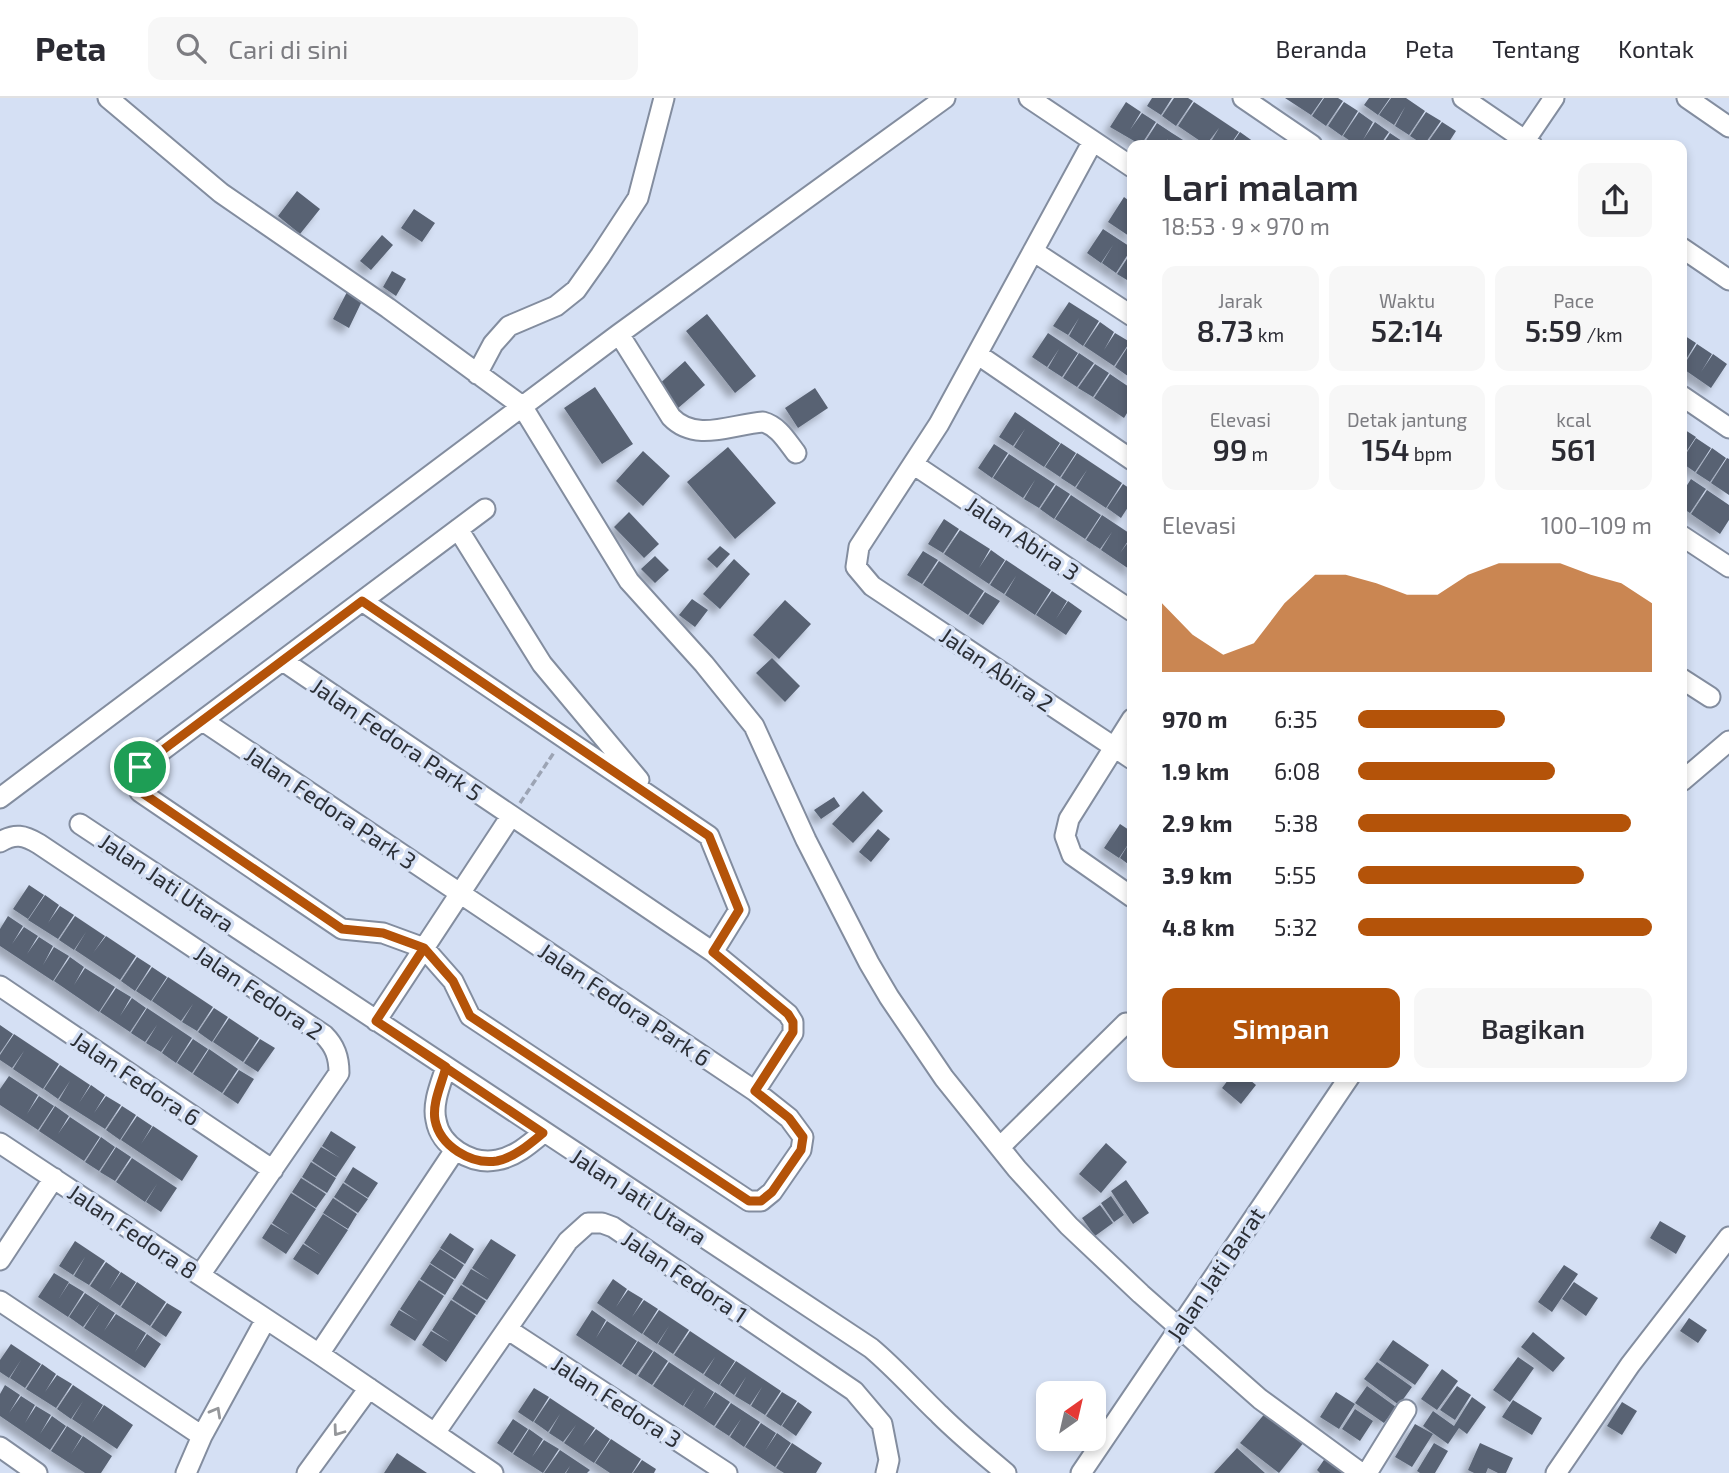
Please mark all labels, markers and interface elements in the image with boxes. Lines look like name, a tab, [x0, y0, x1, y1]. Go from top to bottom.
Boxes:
search box	[148, 17, 638, 80]
text: Peta	[35, 28, 106, 68]
icon: search	[172, 29, 210, 67]
text: Cari di sini	[228, 33, 348, 64]
text: Beranda	[1276, 34, 1367, 63]
text: Peta	[1405, 34, 1454, 63]
text: Tentang	[1492, 34, 1580, 63]
text: Kontak	[1618, 34, 1694, 63]
text: Lari malam	[1162, 163, 1359, 209]
button: share	[1578, 163, 1652, 237]
text: 18:53 · 9 × 970 m	[1162, 212, 1330, 240]
text: Jarak	[1218, 289, 1263, 312]
text: Waktu	[1379, 289, 1435, 312]
text: Pace	[1553, 289, 1594, 312]
text: 8.73	[1197, 312, 1254, 348]
text: 52:14	[1371, 312, 1443, 348]
text: 5:59	[1525, 312, 1582, 348]
text: km	[1254, 323, 1284, 346]
text: /km	[1582, 323, 1623, 346]
text: Elevasi	[1210, 408, 1271, 431]
text: Detak jantung	[1347, 408, 1467, 431]
text: kcal	[1556, 408, 1591, 431]
text: 99	[1212, 431, 1247, 467]
text: 154	[1362, 431, 1409, 467]
text: 561	[1550, 431, 1597, 467]
text: m	[1247, 442, 1268, 465]
text: bpm	[1409, 442, 1452, 465]
street label: Jalan Abira 3	[961, 490, 1085, 586]
text: Elevasi	[1162, 511, 1236, 539]
text: 100–109 m	[1541, 511, 1652, 539]
street label: Jalan Abira 2	[935, 621, 1059, 717]
street label: Jalan Fedora Park 5	[306, 671, 488, 807]
text: 970 m	[1162, 705, 1227, 733]
text: 6:35	[1274, 705, 1318, 733]
pin	[110, 737, 170, 797]
street label: Jalan Fedora Park 3	[240, 739, 422, 875]
icon: arrive	[121, 748, 159, 786]
text: 1.9 km	[1162, 757, 1229, 785]
text: 6:08	[1274, 757, 1320, 785]
text: 2.9 km	[1162, 809, 1233, 837]
text: 5:38	[1274, 809, 1319, 837]
street label: Jalan Jati Utara	[94, 827, 240, 937]
text: 3.9 km	[1162, 861, 1232, 889]
text: 5:55	[1274, 861, 1316, 889]
text: 4.8 km	[1162, 913, 1235, 941]
text: 5:32	[1274, 913, 1317, 941]
street label: Jalan Fedora Park 6	[534, 936, 716, 1072]
street label: Jalan Fedora 2	[189, 939, 329, 1045]
button: Simpan	[1162, 988, 1400, 1068]
button: Bagikan	[1414, 988, 1652, 1068]
street label: Jalan Fedora 6	[66, 1025, 206, 1131]
street label: Jalan Jati Utara	[566, 1142, 712, 1250]
street label: Jalan Fedora 8	[63, 1177, 203, 1285]
street label: Jalan Jati Barat	[1160, 1202, 1270, 1346]
street label: Jalan Fedora 1	[617, 1224, 753, 1328]
street label: Jalan Fedora 3	[547, 1349, 687, 1453]
north arrow	[1036, 1381, 1106, 1451]
map controls	[1036, 1381, 1106, 1451]
one-way arrow	[208, 1406, 221, 1419]
one-way arrow	[334, 1423, 347, 1436]

